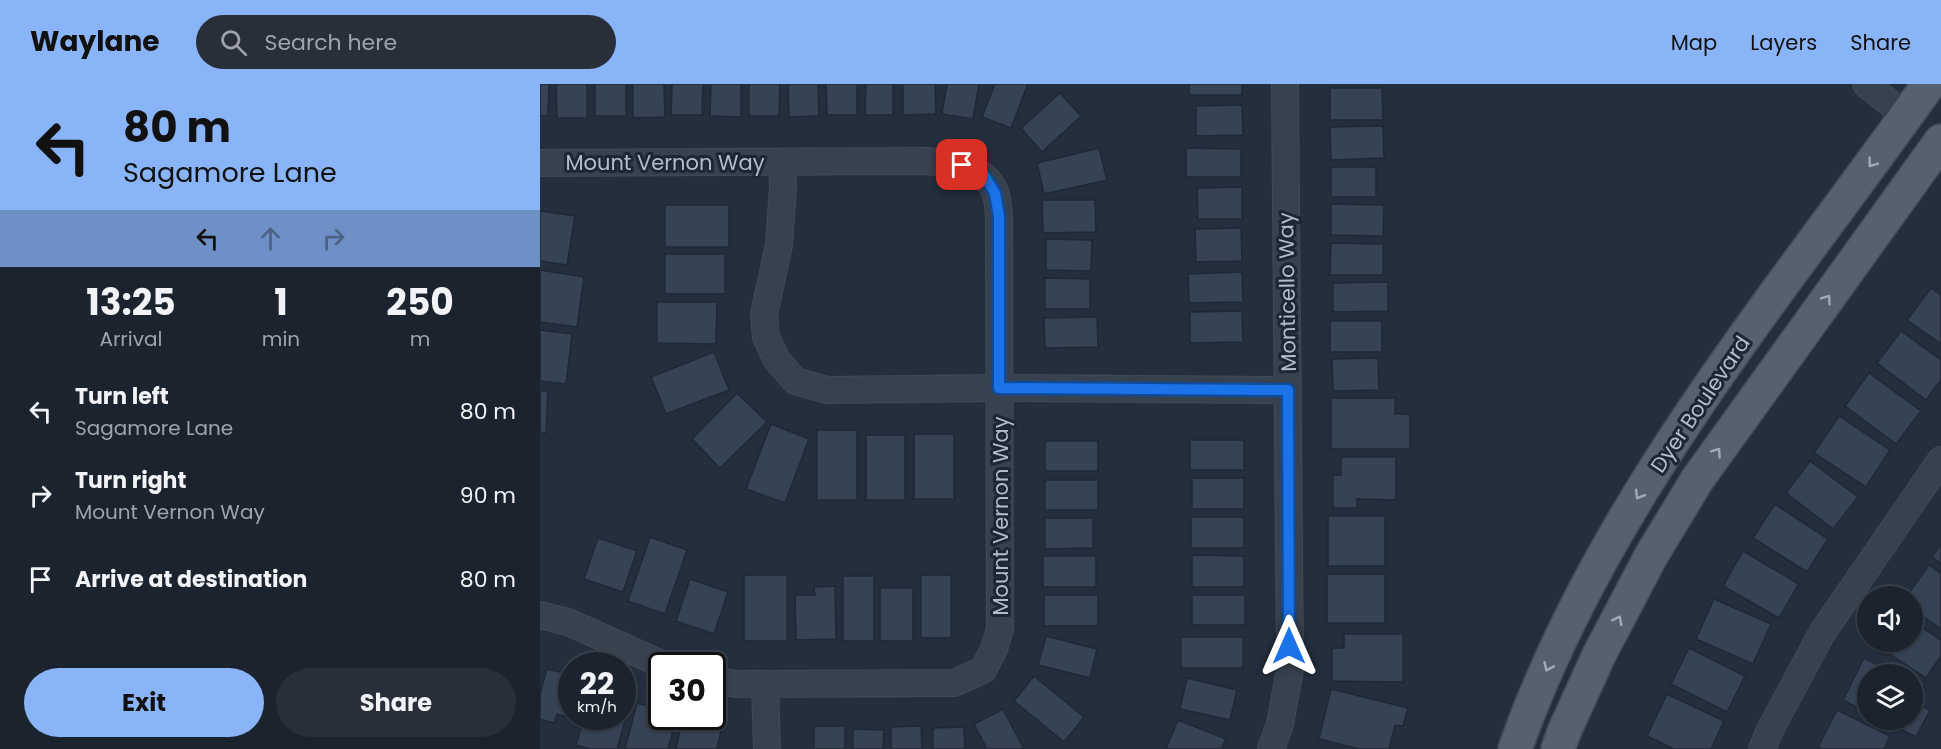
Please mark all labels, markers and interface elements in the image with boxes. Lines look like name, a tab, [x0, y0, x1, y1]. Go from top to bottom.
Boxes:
search box	[196, 15, 616, 69]
text: Waylane	[30, 22, 160, 61]
icon: search	[217, 26, 250, 59]
text: Search here	[265, 27, 397, 58]
text: Map	[1671, 28, 1717, 57]
text: Layers	[1750, 28, 1817, 57]
text: Share	[1850, 28, 1911, 57]
text: 80 m	[123, 98, 231, 157]
icon: left	[24, 108, 102, 186]
pin	[936, 139, 987, 190]
street label: Mount Vernon Way	[565, 148, 765, 177]
icon: arrive	[945, 148, 978, 181]
text: Sagamore Lane	[123, 154, 337, 191]
one-way arrow	[1868, 157, 1879, 168]
street label: Monticello Way	[1271, 212, 1303, 372]
icon: left	[191, 222, 224, 255]
icon: ahead	[254, 222, 287, 255]
icon: right	[317, 222, 350, 255]
text: 13:25	[86, 277, 176, 328]
text: 1	[274, 277, 288, 328]
text: 250	[386, 277, 454, 328]
one-way arrow	[1820, 294, 1831, 305]
text: Arrival	[99, 325, 162, 353]
text: min	[262, 325, 300, 353]
text: m	[410, 325, 430, 353]
street label: Dyer Boulevard	[1644, 330, 1756, 478]
text: Turn left	[75, 381, 169, 412]
icon: left	[24, 395, 57, 428]
text: 80 m	[460, 396, 516, 427]
text: Sagamore Lane	[75, 414, 233, 442]
street label: Mount Vernon Way	[986, 416, 1015, 616]
one-way arrow	[1710, 447, 1721, 458]
text: Turn right	[75, 465, 186, 496]
icon: right	[24, 479, 57, 512]
text: 90 m	[460, 480, 516, 511]
one-way arrow	[1635, 489, 1647, 499]
text: Mount Vernon Way	[75, 498, 265, 526]
icon: arrive	[24, 563, 57, 596]
text: Arrive at destination	[75, 564, 307, 595]
text: 80 m	[460, 564, 516, 595]
map controls	[1857, 586, 1923, 730]
button: sound	[1857, 586, 1923, 652]
position arrow	[1257, 614, 1321, 678]
one-way arrow	[1610, 615, 1622, 626]
speed limit sign: 30	[648, 652, 726, 730]
one-way arrow	[1543, 660, 1555, 671]
text: 22	[580, 662, 614, 705]
button: layers	[1857, 664, 1923, 730]
button: Exit	[24, 668, 264, 737]
button: Share	[276, 668, 516, 737]
text: km/h	[577, 696, 617, 717]

